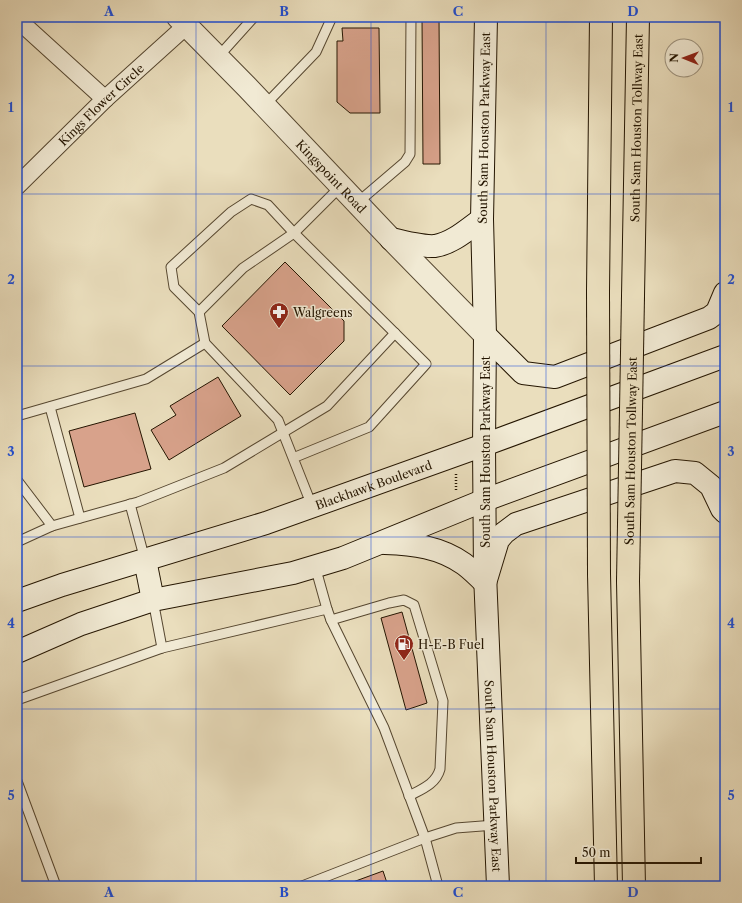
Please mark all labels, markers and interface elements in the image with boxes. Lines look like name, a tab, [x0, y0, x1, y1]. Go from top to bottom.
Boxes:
text: A	[103, 3, 115, 19]
text: B	[279, 3, 289, 19]
text: C	[453, 3, 463, 19]
text: D	[627, 3, 639, 19]
street label: South Sam Houston Parkway East	[475, 31, 493, 224]
street label: South Sam Houston Tollway East	[627, 33, 645, 222]
north arrow	[664, 38, 704, 78]
text: N	[667, 52, 681, 63]
street label: Kings Flower Circle	[55, 60, 147, 149]
text: 1	[8, 99, 14, 115]
text: 1	[728, 99, 734, 115]
street label: Kingspoint Road	[293, 136, 370, 216]
text: 2	[7, 271, 15, 287]
text: 2	[727, 271, 735, 287]
pharmacy icon: Walgreens	[268, 301, 290, 329]
place label: Walgreens	[292, 305, 352, 320]
street label: South Sam Houston Parkway East	[478, 355, 493, 548]
street label: South Sam Houston Tollway East	[621, 356, 639, 545]
text: 3	[7, 443, 15, 459]
text: 3	[727, 443, 735, 459]
street label: Blackhawk Boulevard	[313, 457, 434, 512]
text: 4	[7, 615, 15, 631]
text: 4	[727, 615, 735, 631]
fuel station icon: H-E-B Fuel	[393, 633, 415, 661]
place label: H-E-B Fuel	[418, 637, 485, 652]
street label: South Sam Houston Parkway East	[482, 679, 505, 873]
text: 5	[7, 787, 15, 803]
text: 5	[727, 787, 735, 803]
scale bar	[576, 839, 701, 865]
text: 50 m	[582, 845, 611, 860]
text: A	[103, 884, 115, 900]
text: B	[279, 884, 289, 900]
text: C	[453, 884, 463, 900]
text: D	[627, 884, 639, 900]

